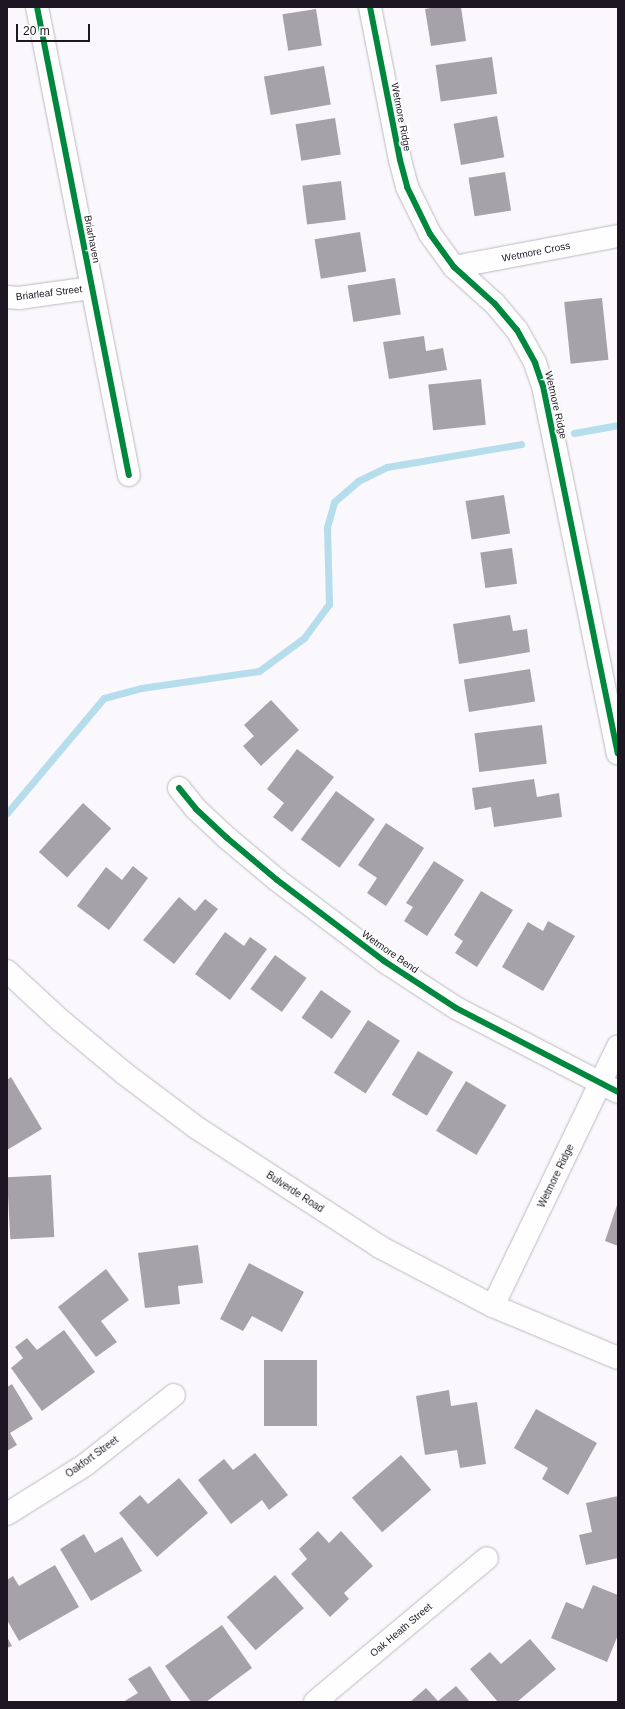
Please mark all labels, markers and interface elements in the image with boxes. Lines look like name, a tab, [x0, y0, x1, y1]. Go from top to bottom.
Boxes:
scale bar	[18, 16, 92, 42]
text: 20 m	[23, 24, 50, 38]
street label: Wetmore Ridge	[388, 82, 414, 152]
street label: Briarhaven	[81, 214, 103, 264]
street label: Wetmore Cross	[501, 240, 571, 264]
street label: Briarleaf Street	[15, 283, 83, 303]
street label: Wetmore Ridge	[542, 370, 570, 440]
street label: Wetmore Bend	[359, 928, 421, 976]
street label: Wetmore Ridge	[535, 1142, 577, 1210]
street label: Bulverde Road	[264, 1169, 326, 1215]
street label: Oakfort Street	[63, 1434, 121, 1480]
street label: Oak Heath Street	[368, 1601, 434, 1659]

